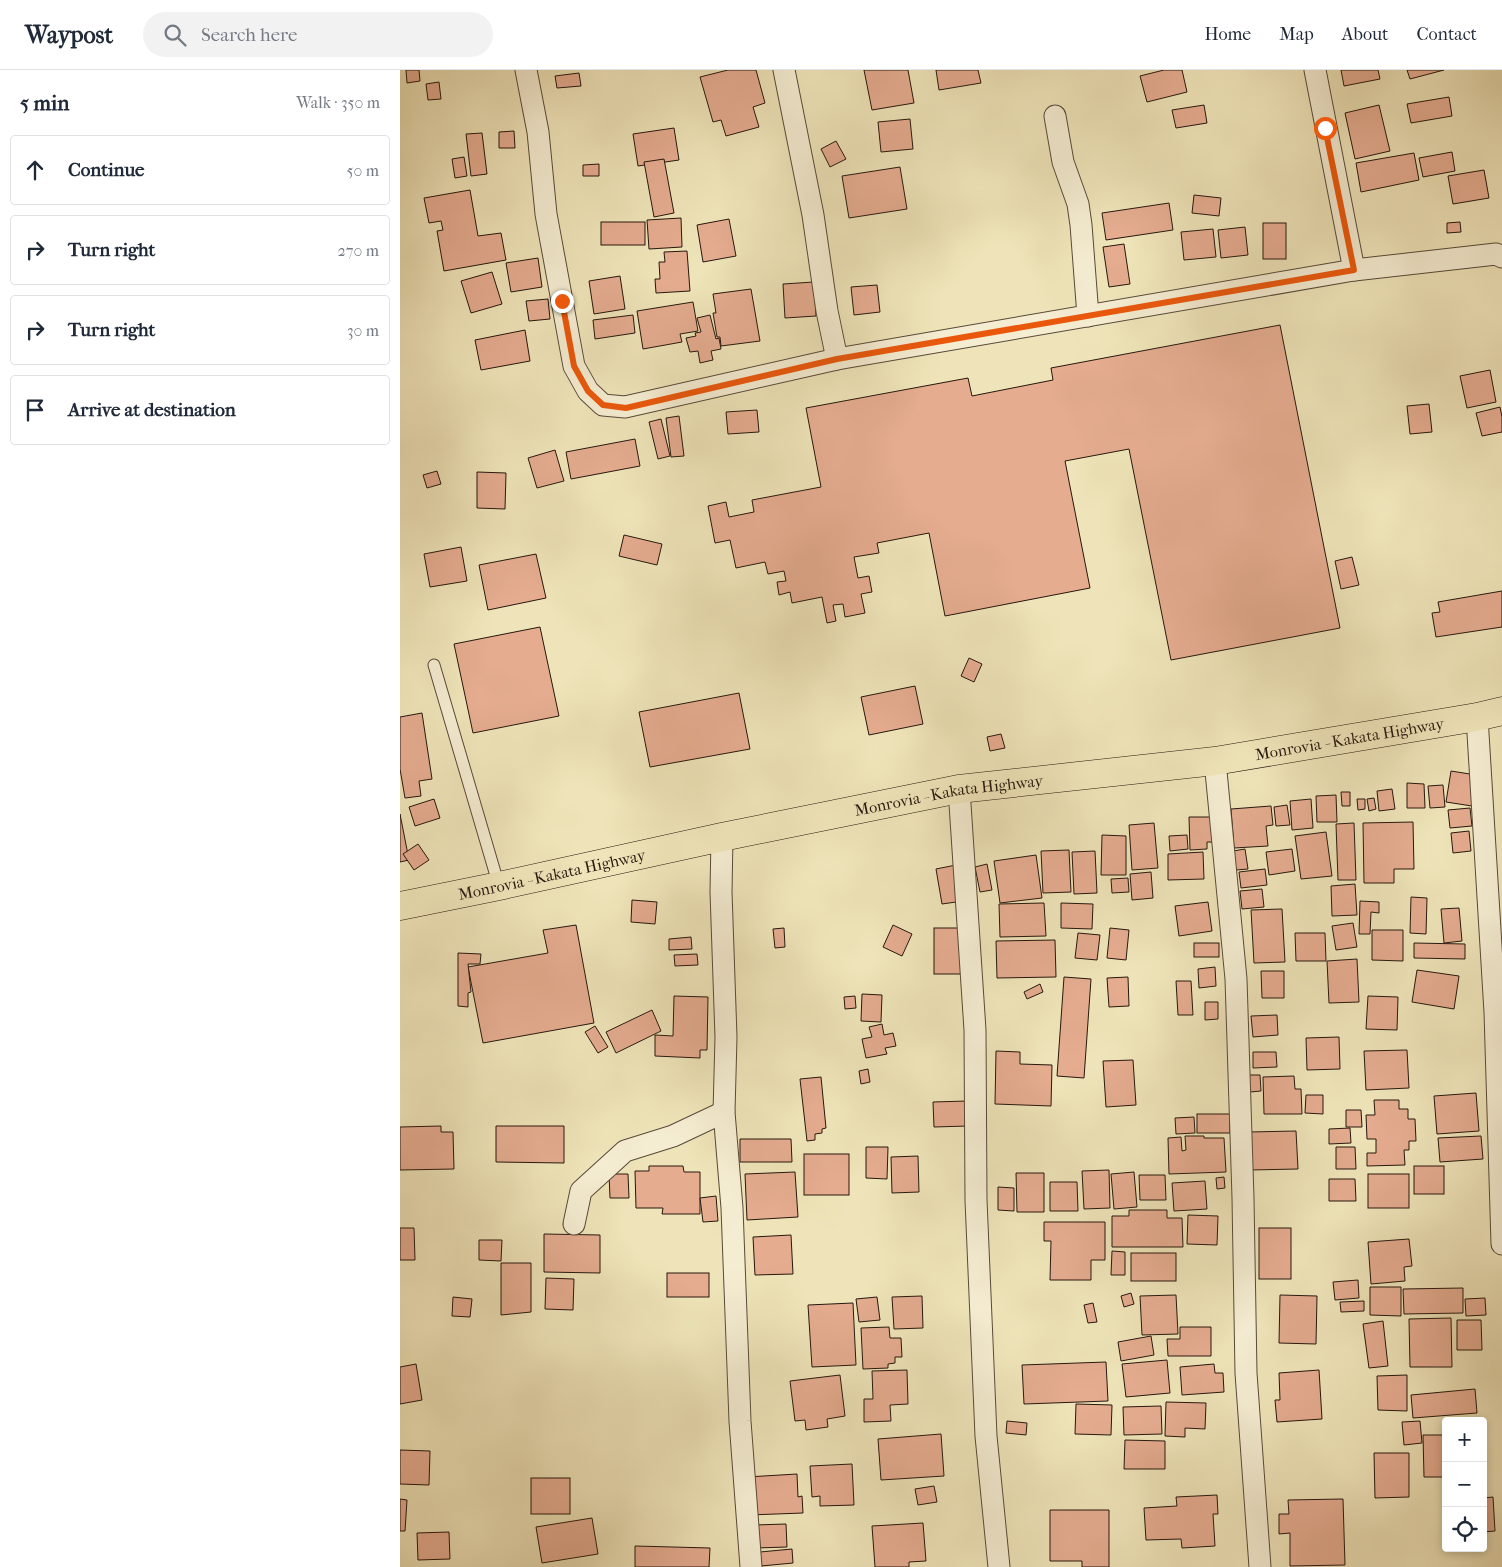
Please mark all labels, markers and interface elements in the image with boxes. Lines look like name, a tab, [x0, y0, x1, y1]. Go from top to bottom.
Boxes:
search box	[143, 12, 493, 57]
text: Waypost	[25, 21, 113, 49]
icon: search	[161, 21, 189, 49]
text: Search here	[201, 24, 297, 46]
text: Home	[1204, 24, 1251, 45]
text: Map	[1279, 24, 1314, 45]
text: About	[1342, 24, 1388, 45]
text: Contact	[1416, 24, 1477, 45]
text: 5 min	[20, 91, 69, 115]
text: Walk · 350 m	[296, 93, 380, 112]
route start	[1314, 117, 1337, 140]
icon: ahead	[21, 156, 49, 184]
text: Continue	[68, 159, 144, 181]
text: 50 m	[347, 161, 379, 180]
icon: right	[21, 236, 49, 264]
text: Turn right	[68, 239, 155, 261]
text: 270 m	[338, 241, 379, 260]
route end	[551, 290, 574, 313]
icon: right	[21, 316, 49, 344]
text: Turn right	[68, 319, 155, 341]
text: 30 m	[347, 321, 379, 340]
icon: arrive	[21, 396, 49, 424]
text: Arrive at destination	[68, 399, 236, 421]
street label: Monrovia - Kakata Highway	[1254, 714, 1446, 764]
street label: Monrovia - Kakata Highway	[853, 771, 1044, 820]
street label: Monrovia - Kakata Highway	[457, 845, 648, 904]
map controls	[1442, 1417, 1487, 1552]
button: +	[1442, 1417, 1487, 1462]
button: −	[1442, 1462, 1487, 1507]
button: locate	[1442, 1507, 1487, 1552]

